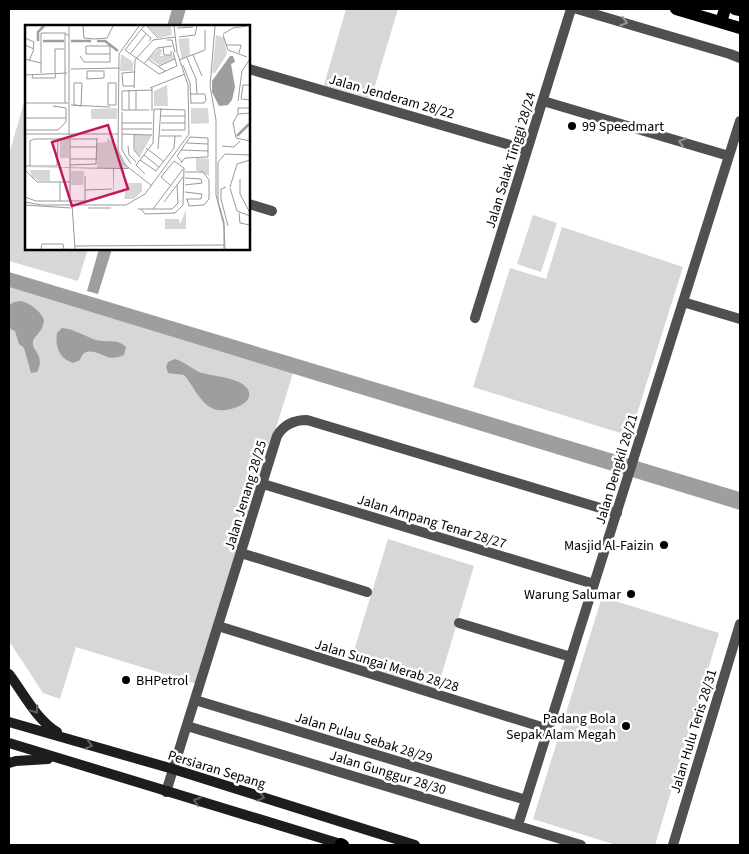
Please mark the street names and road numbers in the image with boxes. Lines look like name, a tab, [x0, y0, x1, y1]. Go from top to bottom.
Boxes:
street label: Jalan Jenderam 28/22	[327, 69, 457, 124]
street label: Jalan Salak Tinggi 28/24	[481, 90, 541, 231]
street label: Jalan Dengkil 28/21	[591, 412, 643, 527]
street label: Jalan Jenang 28/25	[220, 438, 272, 552]
street label: Jalan Ampang Tenar 28/27	[355, 490, 509, 554]
street label: Jalan Sungai Merab 28/28	[312, 635, 461, 697]
street label: Jalan Hulu Teris 28/31	[666, 667, 722, 796]
street label: Jalan Pulau Sebak 28/29	[292, 708, 435, 768]
street label: Persiaran Sepang	[165, 746, 268, 794]
street label: Jalan Gunggur 28/30	[327, 746, 448, 800]

